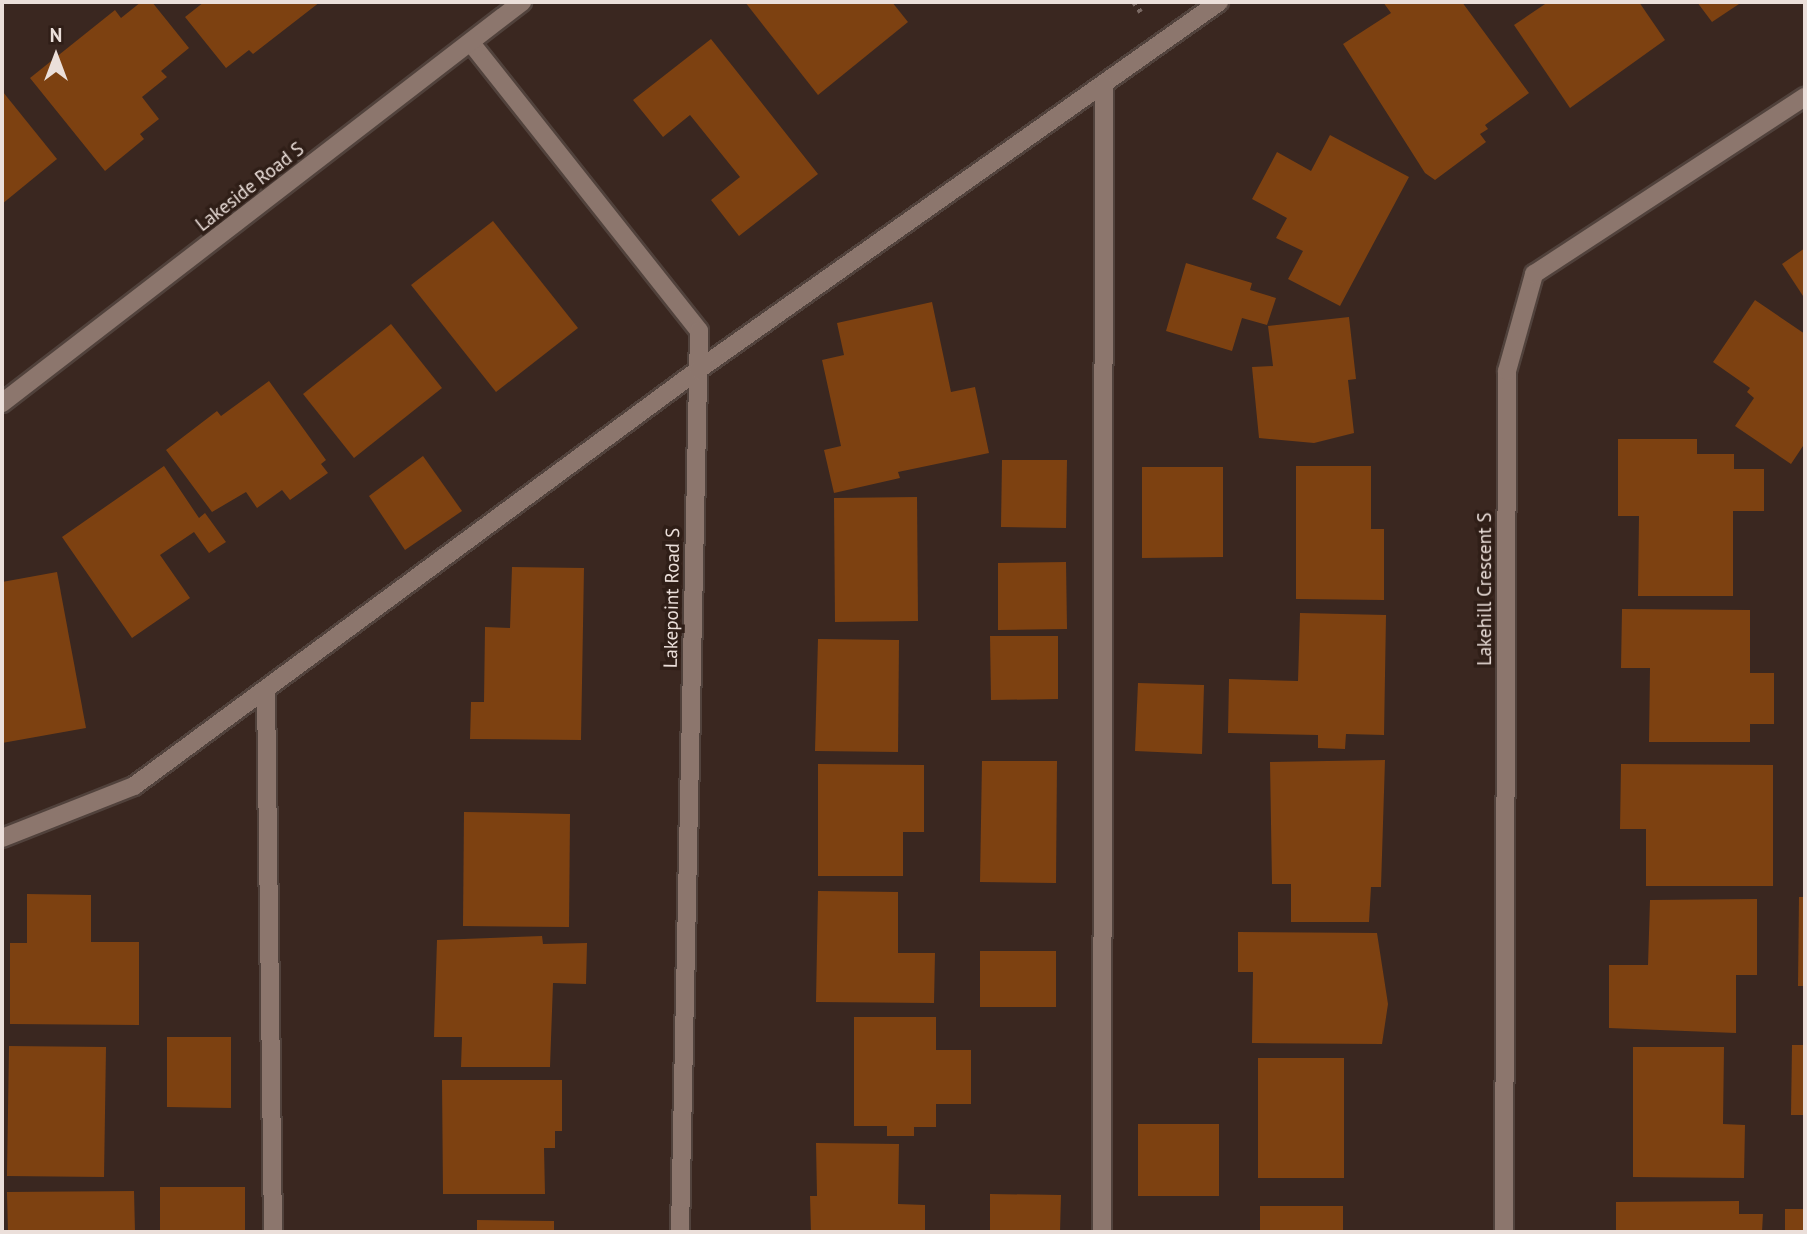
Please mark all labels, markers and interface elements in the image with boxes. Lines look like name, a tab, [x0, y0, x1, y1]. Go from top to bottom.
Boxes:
north arrow	[21, 21, 91, 91]
text: N	[50, 23, 62, 47]
street label: Lakeside Road S	[191, 138, 309, 236]
street label: Lakehill Crescent S	[1474, 512, 1496, 666]
street label: Lakepoint Road S	[659, 528, 685, 668]

